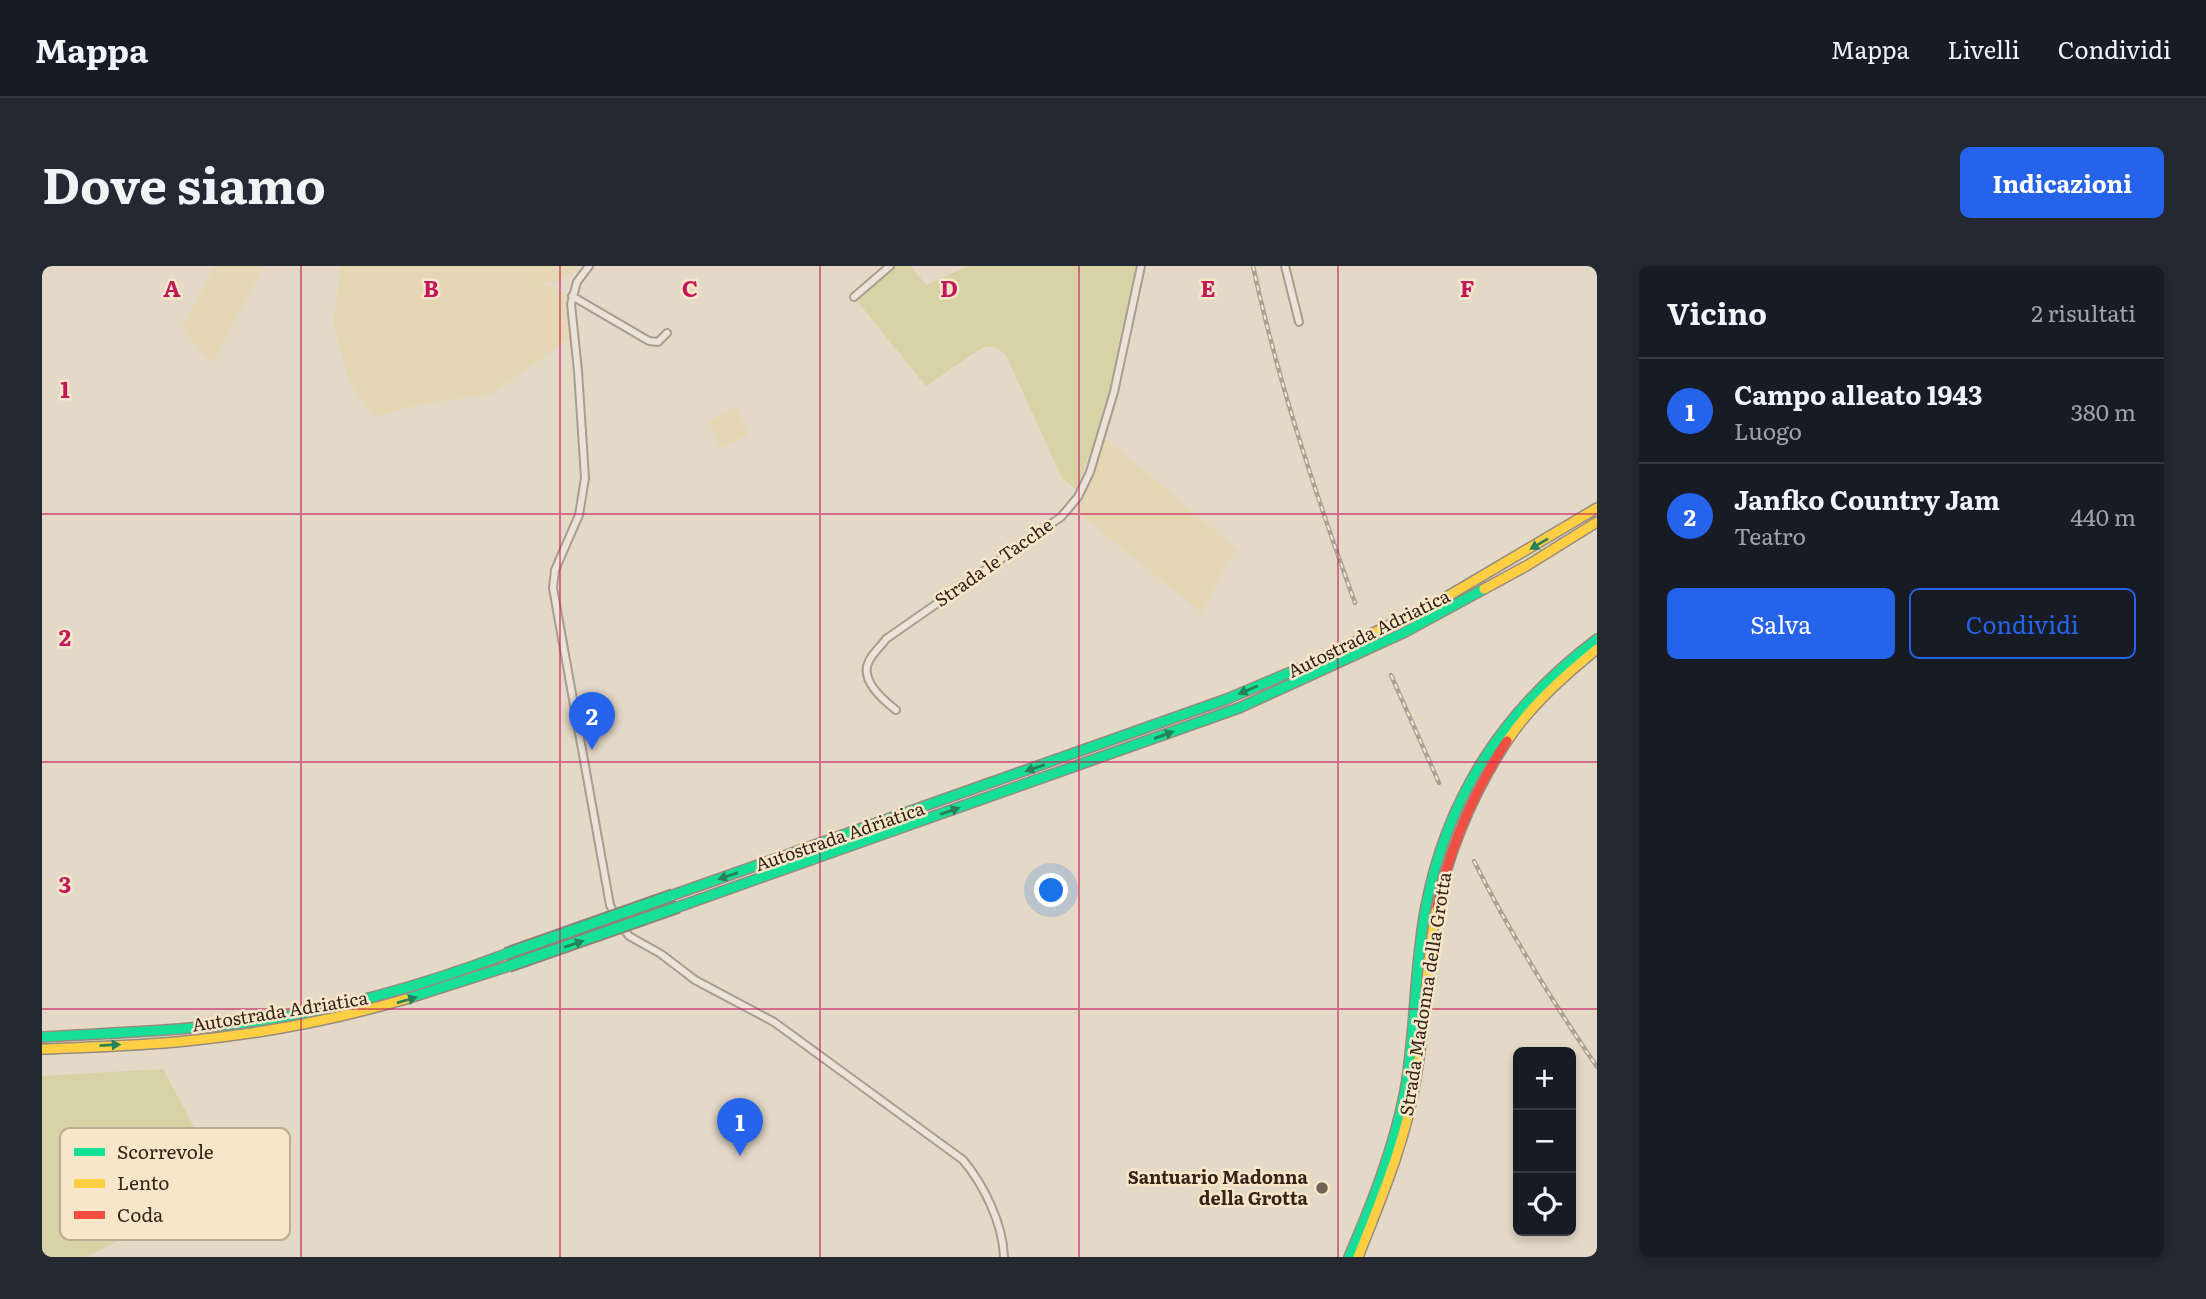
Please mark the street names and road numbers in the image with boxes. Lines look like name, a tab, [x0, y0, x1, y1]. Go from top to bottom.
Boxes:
street label: Strada le Tacche	[928, 511, 1058, 613]
street label: Autostrada Adriatica	[1283, 581, 1454, 684]
street label: Autostrada Adriatica	[751, 794, 928, 877]
street label: Strada Madonna della Grotta	[1392, 869, 1457, 1118]
street label: Autostrada Adriatica	[190, 983, 370, 1038]

